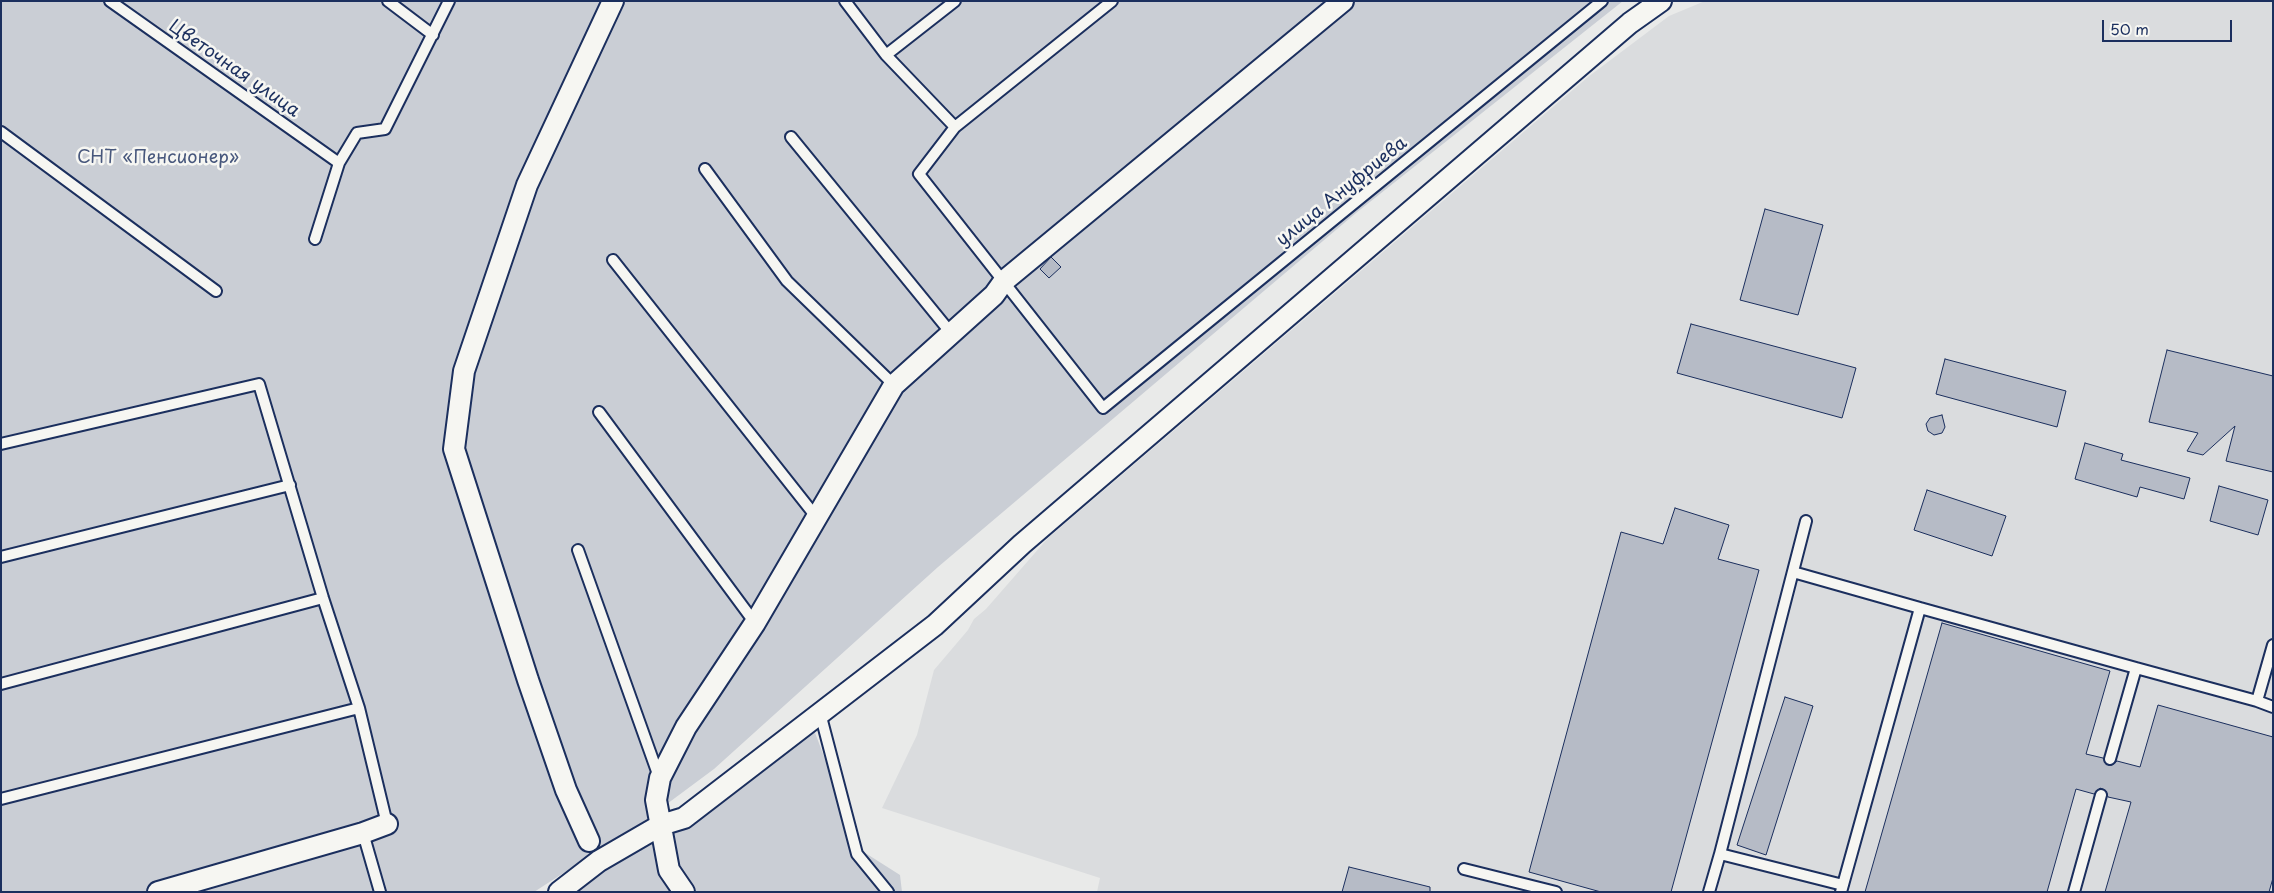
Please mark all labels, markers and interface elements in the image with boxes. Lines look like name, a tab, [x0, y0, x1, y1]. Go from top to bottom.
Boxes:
scale bar	[2104, 10, 2234, 42]
street label: Цветочная улица	[164, 16, 304, 122]
text: 50 m	[2110, 17, 2149, 40]
street label: улица Ануфриева	[1272, 133, 1412, 251]
park label: СНТ «Пенсионер»	[77, 147, 239, 169]

